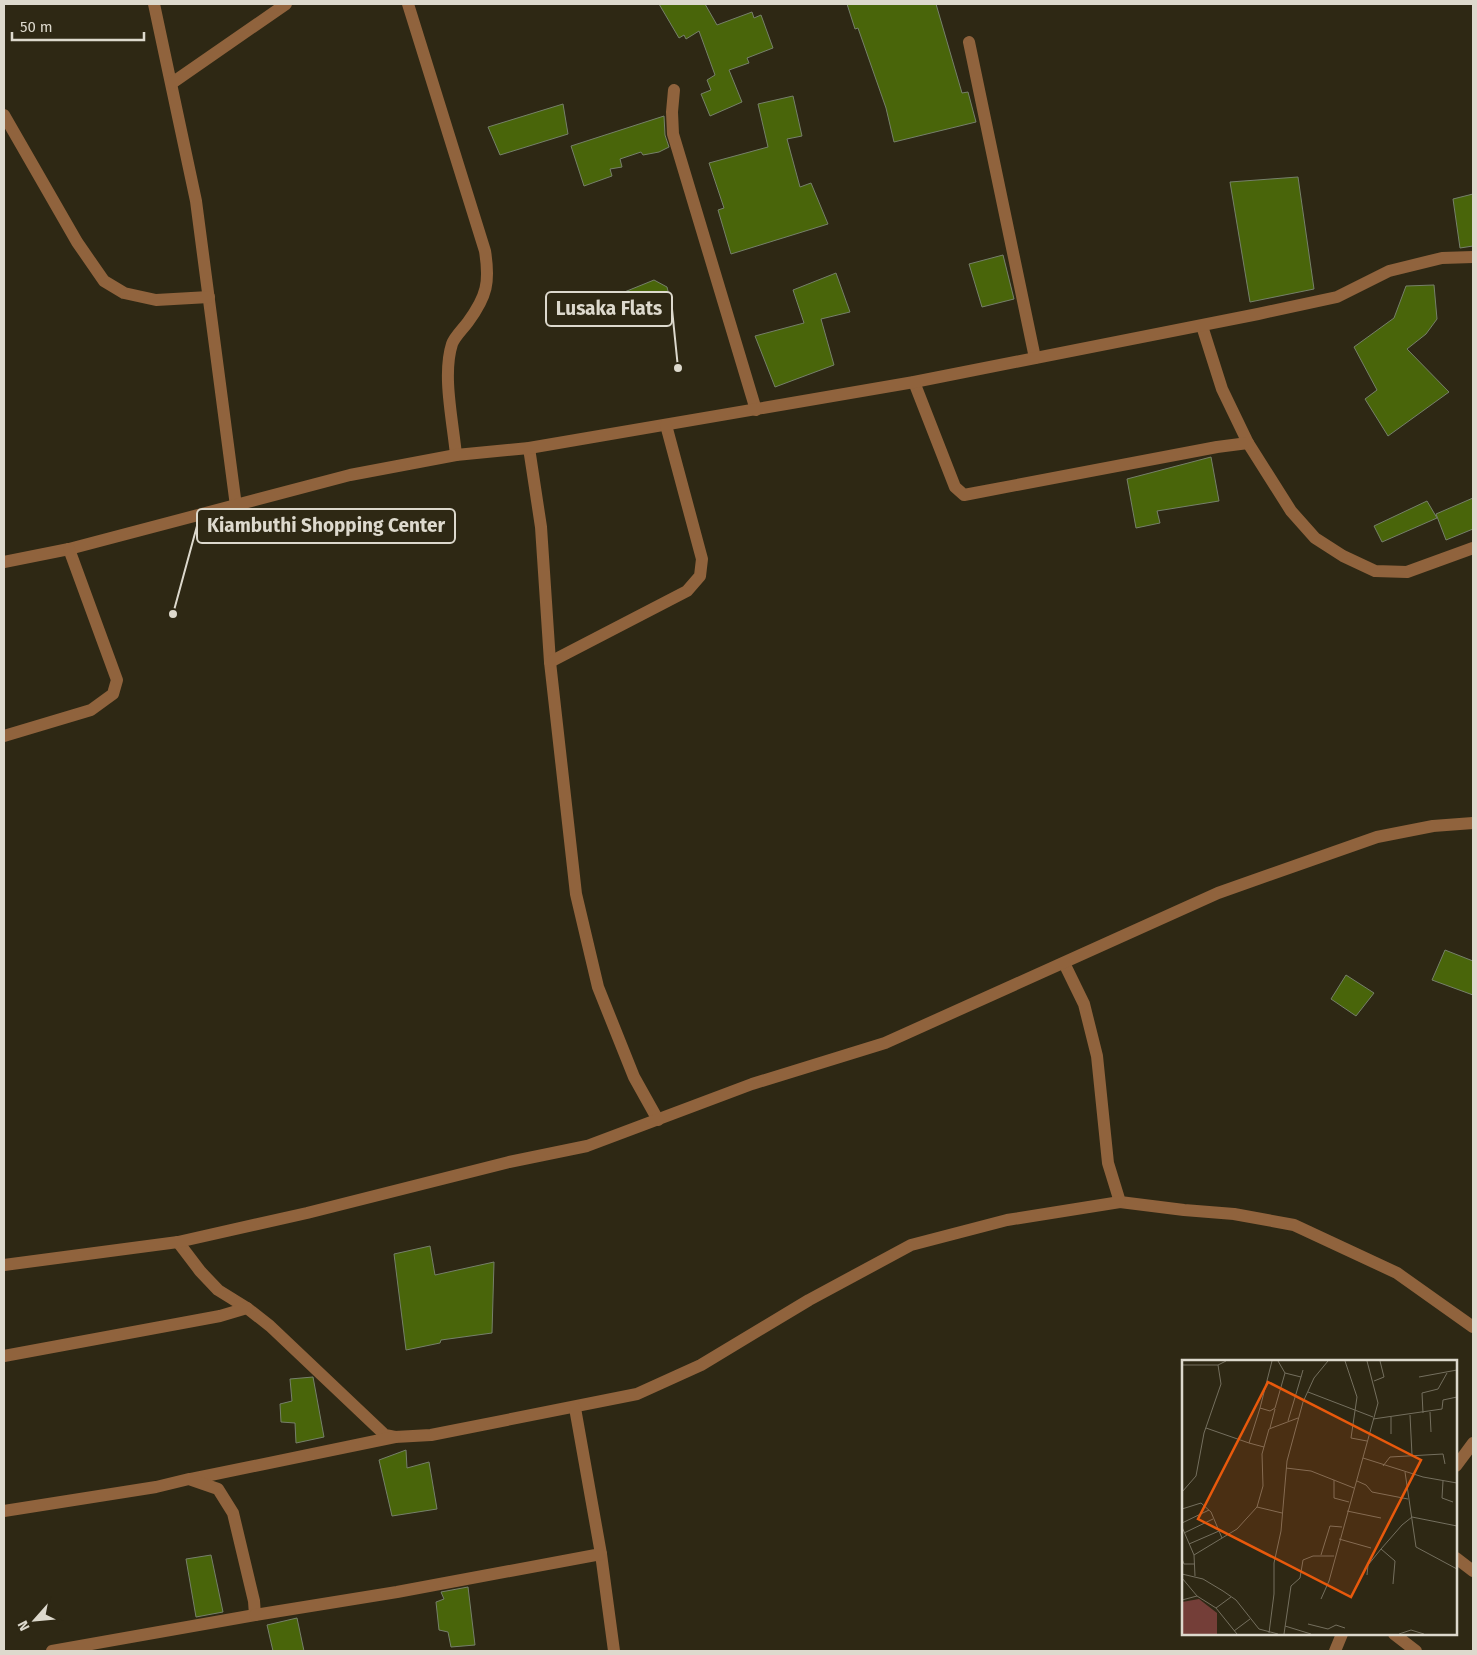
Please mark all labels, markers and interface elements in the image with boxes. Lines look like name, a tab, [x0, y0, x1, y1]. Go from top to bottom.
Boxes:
scale bar	[12, 10, 145, 42]
text: 50 m	[20, 18, 53, 36]
callout: Lusaka Flats	[546, 292, 672, 326]
text: Lusaka Flats	[556, 297, 662, 320]
callout: Kiambuthi Shopping Center	[197, 509, 455, 543]
text: Kiambuthi Shopping Center	[207, 514, 445, 537]
inset map	[1182, 1360, 1457, 1635]
north arrow	[10, 1595, 60, 1645]
text: N	[14, 1618, 34, 1634]

